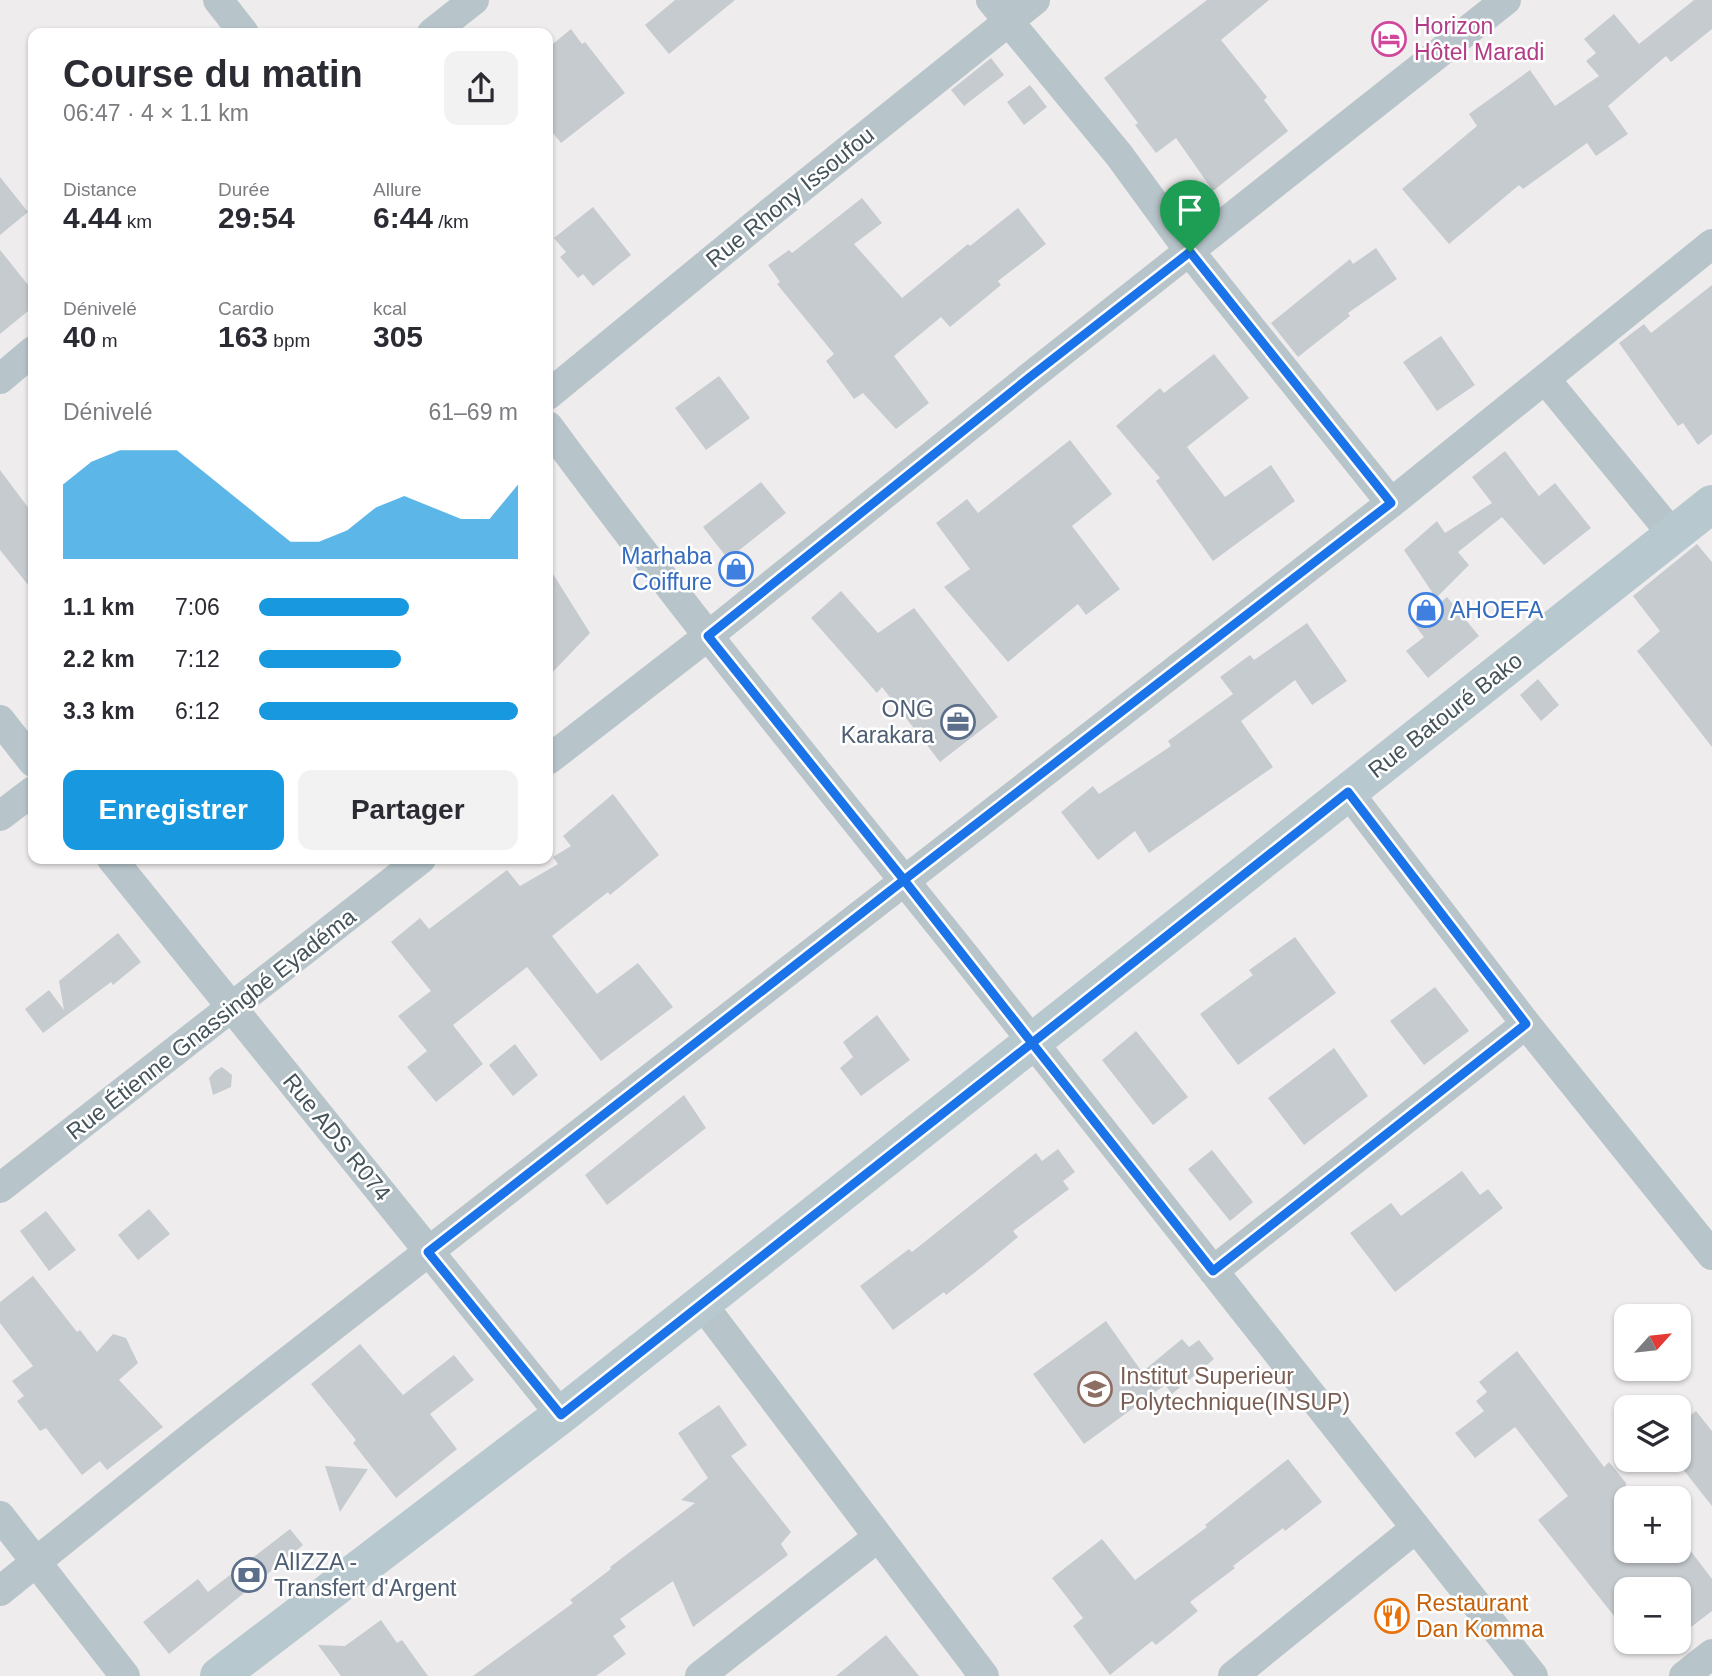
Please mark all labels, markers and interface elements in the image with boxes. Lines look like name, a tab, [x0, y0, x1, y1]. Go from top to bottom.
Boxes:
place label: Horizon Hôtel Maradi	[1414, 13, 1544, 65]
hotel icon: Horizon Hôtel Maradi	[1370, 20, 1408, 58]
button: share	[444, 51, 518, 125]
text: Course du matin	[63, 53, 363, 95]
text: 06:47 · 4 × 1.1 km	[63, 100, 249, 126]
street label: Rue Rhony Issoufou	[701, 121, 879, 273]
text: Distance	[63, 179, 137, 200]
text: Durée	[218, 179, 270, 200]
text: Allure	[373, 179, 422, 200]
pin	[1160, 180, 1220, 252]
icon: arrive	[1171, 191, 1209, 229]
text: 4.44	[63, 201, 121, 234]
text: 29:54	[218, 201, 295, 234]
text: 6:44	[373, 201, 433, 234]
text: km	[121, 211, 152, 232]
text: /km	[433, 211, 469, 232]
text: Dénivelé	[63, 298, 137, 319]
text: Cardio	[218, 298, 274, 319]
text: kcal	[373, 298, 407, 319]
text: 40	[63, 320, 96, 353]
text: 163	[218, 320, 268, 353]
text: 305	[373, 320, 423, 353]
text: m	[96, 330, 117, 351]
text: bpm	[268, 330, 310, 351]
text: Dénivelé	[63, 399, 153, 425]
text: 61–69 m	[428, 399, 518, 425]
place label: Marhaba Coiffure	[621, 543, 712, 595]
shop icon: Marhaba Coiffure	[717, 550, 755, 588]
shop icon: AHOEFA	[1407, 591, 1445, 629]
text: 1.1 km	[63, 594, 135, 620]
text: 7:06	[175, 594, 220, 620]
place label: AHOEFA	[1450, 597, 1544, 623]
text: 2.2 km	[63, 646, 135, 672]
text: 7:12	[175, 646, 220, 672]
street label: Rue Batouré Bako	[1363, 647, 1527, 783]
place label: ONG Karakara	[841, 696, 934, 748]
text: 3.3 km	[63, 698, 135, 724]
text: 6:12	[175, 698, 220, 724]
office icon: ONG Karakara	[939, 703, 977, 741]
button: Enregistrer	[63, 770, 284, 850]
button: Partager	[298, 770, 518, 850]
street label: Rue Étienne Gnassingbé Eyadéma	[61, 903, 361, 1145]
street label: Rue ADS R074	[278, 1068, 396, 1206]
north arrow	[1614, 1304, 1690, 1381]
map controls	[1614, 1304, 1691, 1654]
place label: Institut Superieur Polytechnique(INSUP)	[1120, 1363, 1350, 1415]
school or university icon: Institut Superieur Polytechnique(INSUP)	[1076, 1370, 1114, 1408]
button: layers	[1614, 1395, 1691, 1472]
button: +	[1614, 1486, 1691, 1563]
place label: AlIZZA - Transfert d'Argent	[274, 1549, 457, 1601]
bank icon: AlIZZA - Transfert d'Argent	[230, 1556, 268, 1594]
button: −	[1614, 1577, 1691, 1654]
place label: Restaurant Dan Komma	[1416, 1590, 1544, 1642]
restaurant icon: Restaurant Dan Komma	[1373, 1597, 1411, 1635]

